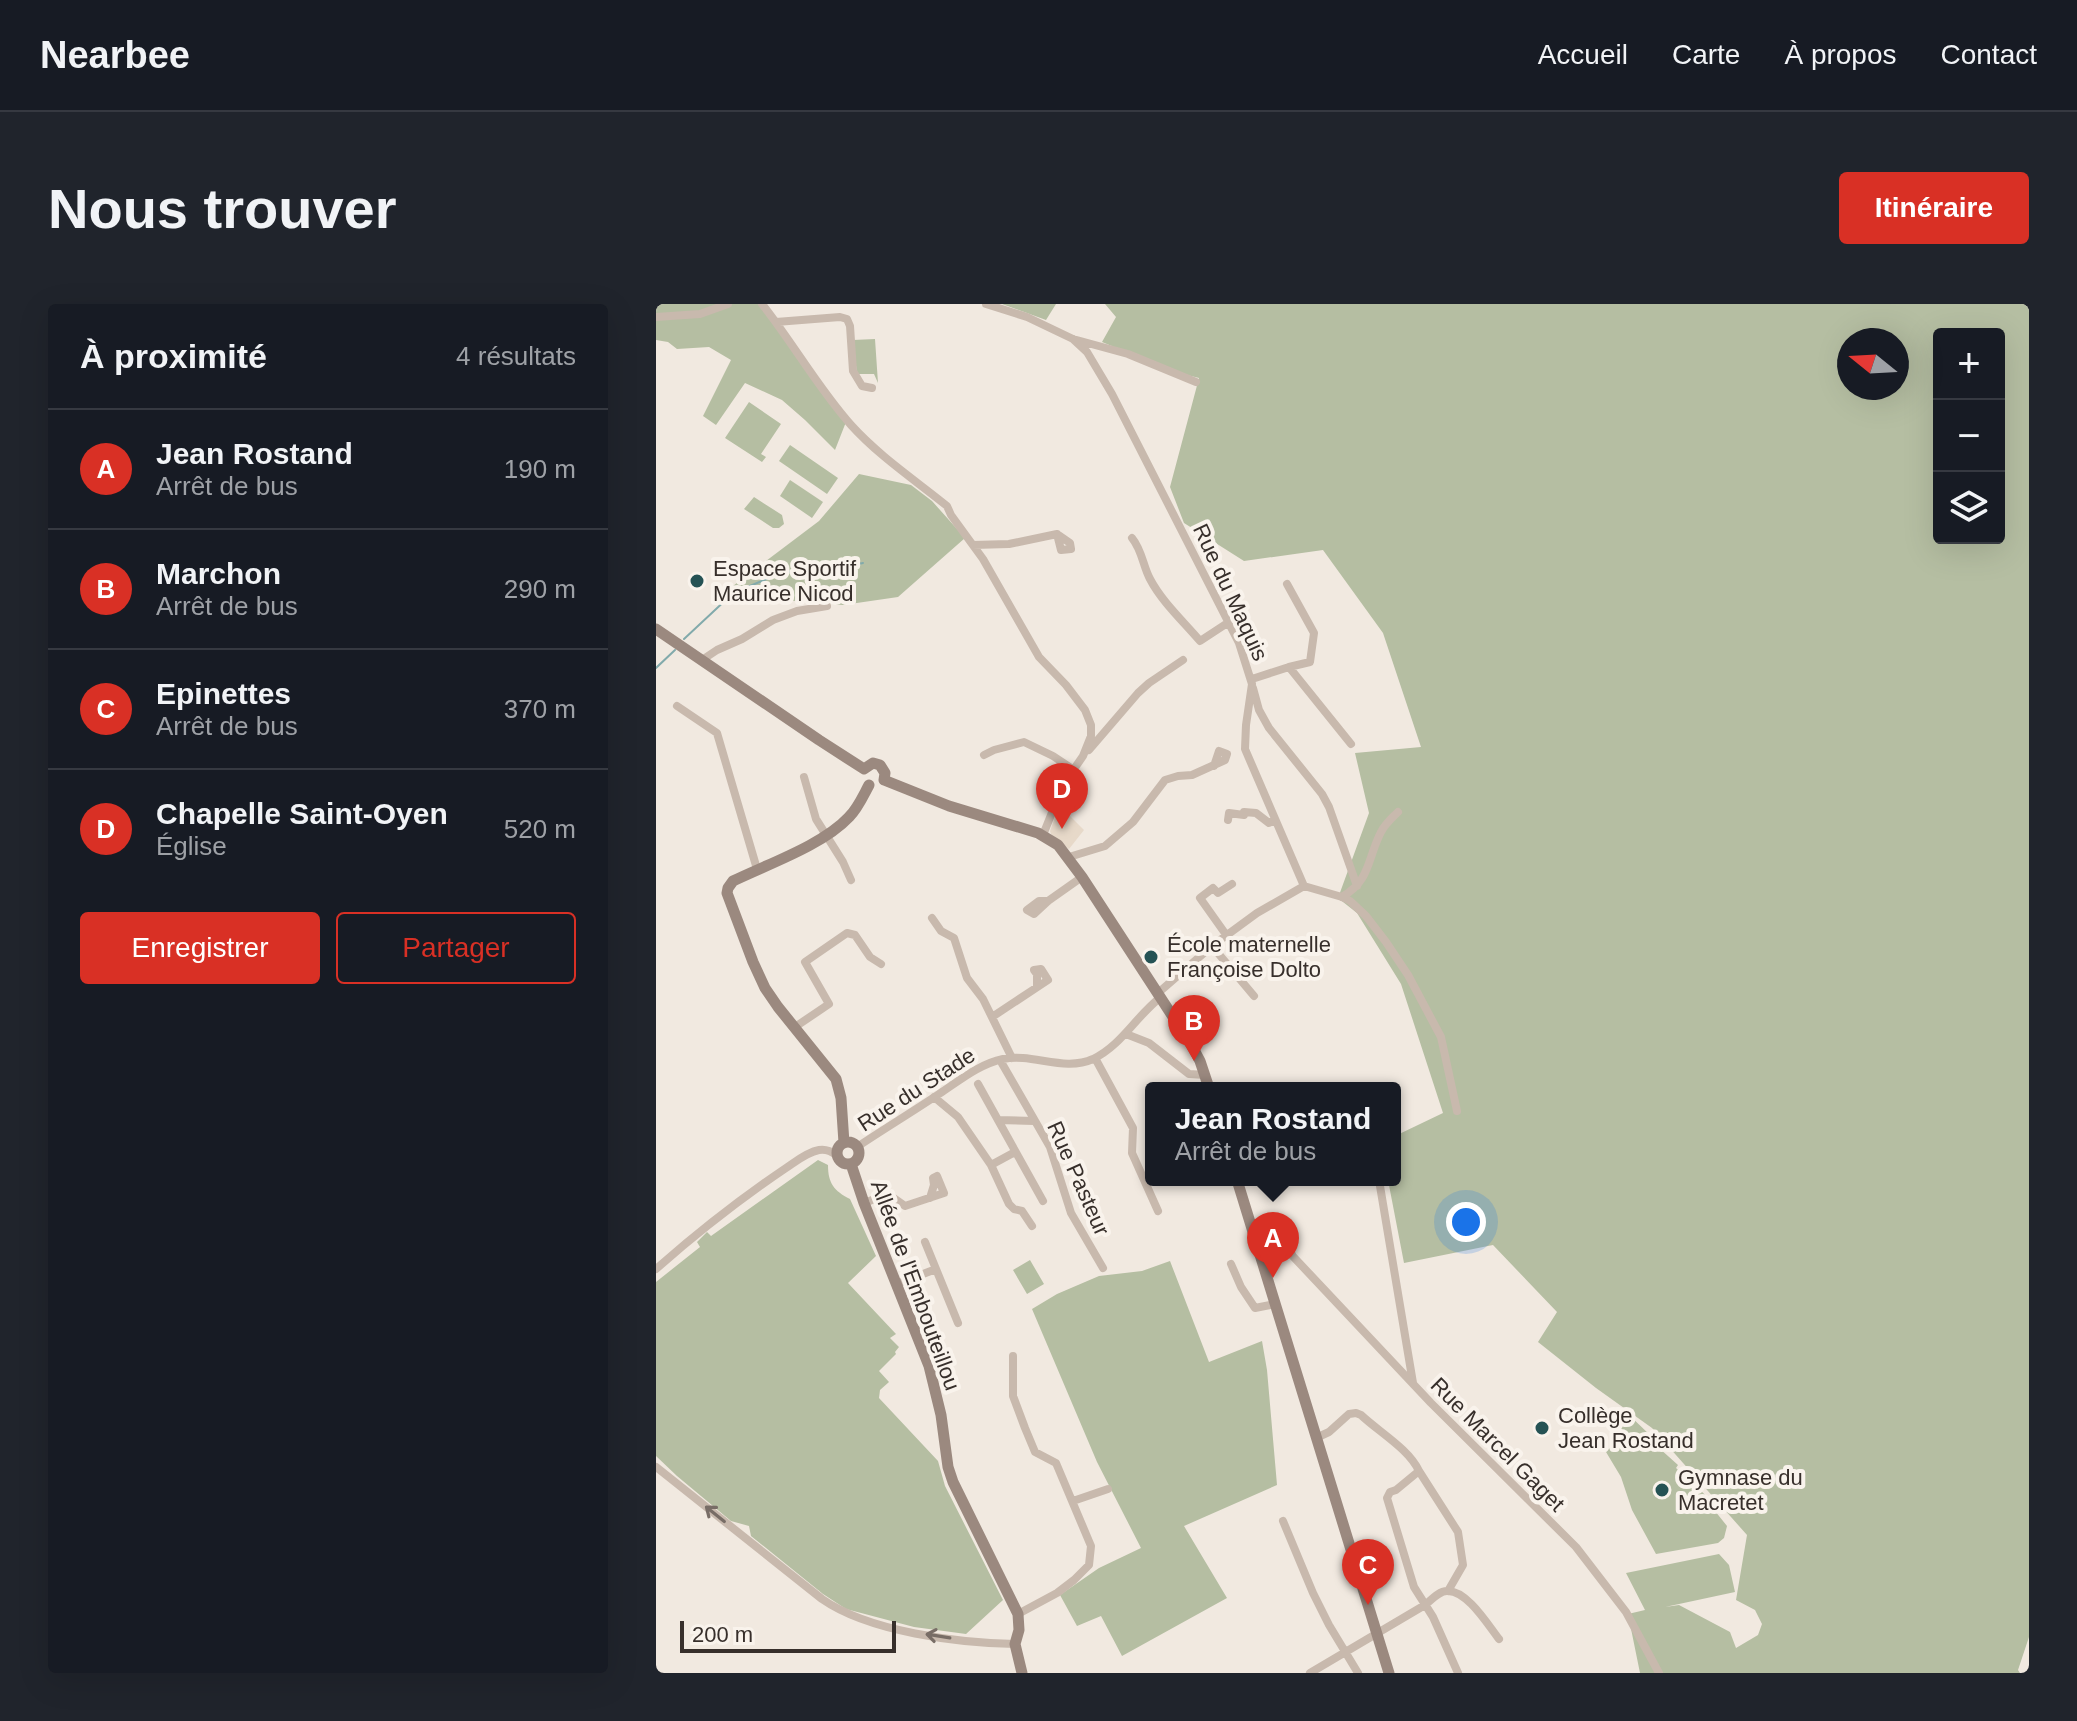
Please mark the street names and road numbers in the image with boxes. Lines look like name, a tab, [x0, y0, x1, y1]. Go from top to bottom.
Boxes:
street label: Rue du Maquis	[1188, 520, 1273, 665]
street label: Rue du Stade	[853, 1042, 980, 1137]
street label: Rue Pasteur	[1042, 1117, 1115, 1239]
street label: Allée de l'Embouteillou	[866, 1177, 965, 1394]
street label: Rue Marcel Gaget	[1426, 1372, 1570, 1516]

